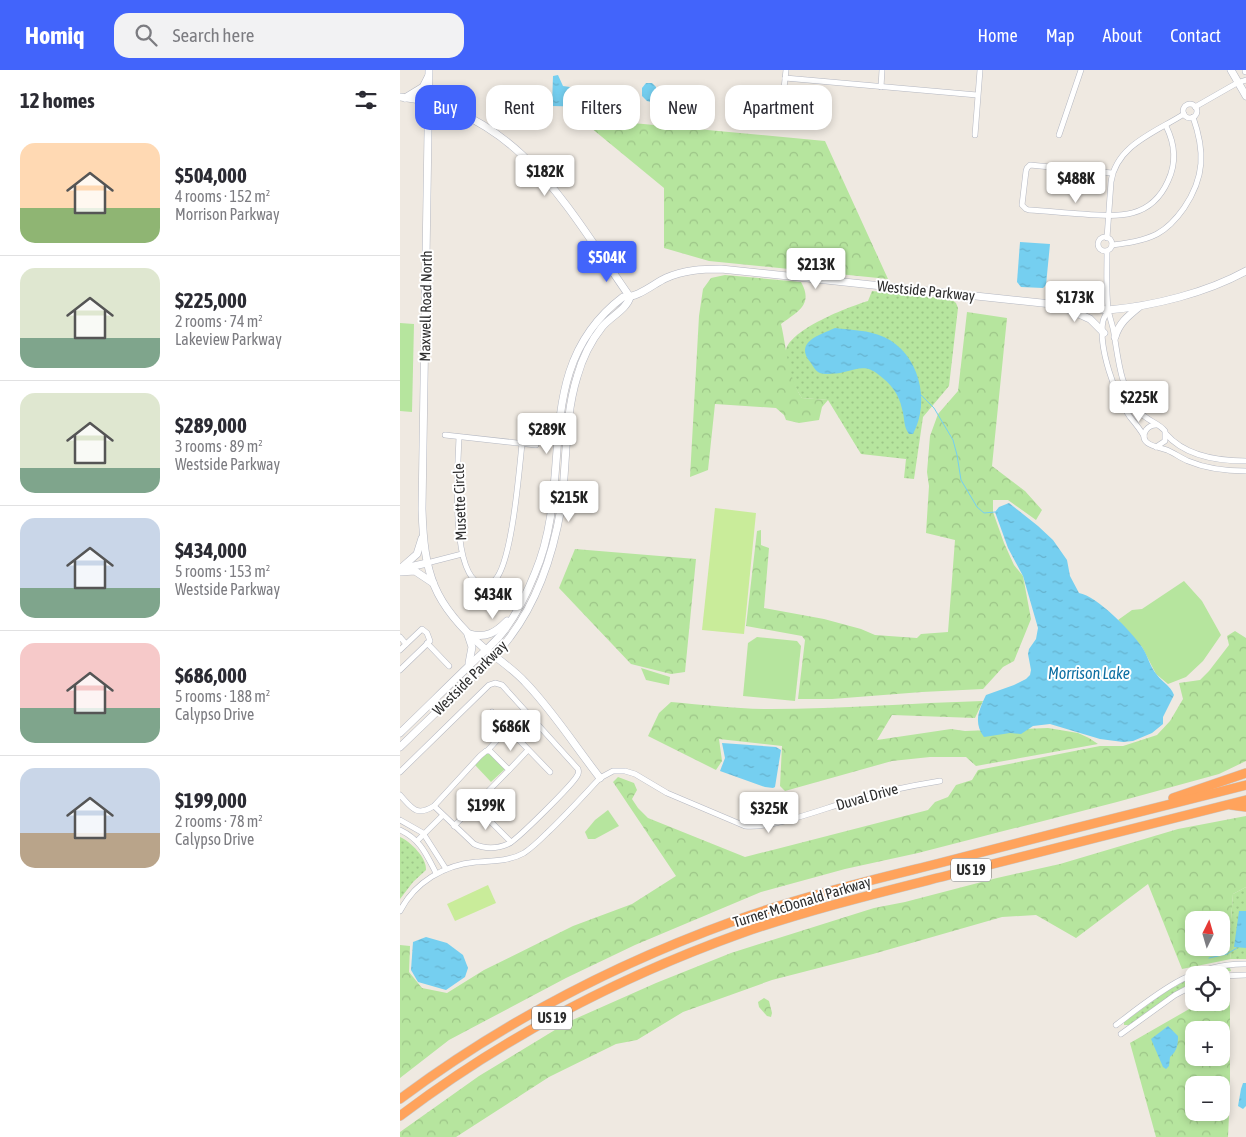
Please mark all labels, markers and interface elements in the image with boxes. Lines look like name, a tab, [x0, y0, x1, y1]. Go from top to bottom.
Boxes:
search box	[114, 13, 464, 58]
icon: search	[132, 21, 160, 49]
text: Homiq	[25, 22, 84, 49]
text: Search here	[172, 24, 254, 46]
text: Home	[978, 25, 1018, 46]
text: Map	[1046, 25, 1075, 46]
text: About	[1103, 25, 1142, 46]
text: Contact	[1170, 25, 1221, 46]
chip: Buy	[415, 85, 476, 130]
chip: Rent	[486, 85, 553, 130]
chip: Filters	[563, 85, 640, 130]
chip: New	[650, 85, 715, 130]
chip: Apartment	[725, 85, 832, 130]
icon: filters	[352, 86, 380, 114]
text: 12 homes	[20, 88, 95, 112]
pin: $182K	[510, 154, 580, 197]
text: $182K	[526, 162, 564, 180]
pin: $488K	[1041, 162, 1111, 204]
icon: home	[60, 163, 120, 223]
text: $504,000	[175, 163, 247, 187]
text: $488K	[1057, 169, 1095, 187]
text: 4 rooms · 152 m²	[175, 187, 270, 205]
text: Morrison Parkway	[175, 205, 280, 223]
pin: $504K	[572, 240, 642, 283]
text: $504K	[588, 248, 626, 266]
pin: $213K	[781, 248, 851, 290]
street label: Maxwell Road North	[416, 250, 435, 362]
text: $213K	[797, 255, 835, 273]
street label: Westside Parkway	[876, 277, 976, 304]
pin: $173K	[1040, 280, 1110, 323]
icon: home	[60, 288, 120, 348]
text: $225,000	[175, 288, 247, 312]
text: $173K	[1056, 288, 1094, 306]
text: 2 rooms · 74 m²	[175, 312, 263, 330]
text: Lakeview Parkway	[175, 330, 282, 348]
pin: $225K	[1104, 380, 1174, 423]
text: $225K	[1120, 388, 1158, 406]
pin: $289K	[512, 412, 582, 455]
icon: home	[60, 413, 120, 473]
text: $289,000	[175, 413, 247, 437]
text: $289K	[528, 420, 566, 438]
text: 3 rooms · 89 m²	[175, 437, 263, 455]
text: Westside Parkway	[175, 455, 280, 473]
street label: Musette Circle	[450, 463, 469, 541]
pin: $215K	[534, 480, 604, 523]
text: $215K	[550, 488, 588, 506]
icon: home	[60, 538, 120, 598]
text: $434,000	[175, 538, 247, 562]
text: 5 rooms · 153 m²	[175, 562, 270, 580]
pin: $434K	[458, 578, 528, 620]
text: Westside Parkway	[175, 580, 280, 598]
text: $434K	[474, 585, 512, 603]
street label: Westside Parkway	[429, 637, 511, 719]
icon: home	[60, 663, 120, 723]
text: $686,000	[175, 663, 247, 687]
water label: Morrison Lake	[1048, 664, 1130, 682]
text: 5 rooms · 188 m²	[175, 687, 270, 705]
text: Calypso Drive	[175, 705, 254, 723]
pin: $686K	[476, 710, 546, 752]
text: $686K	[492, 717, 530, 735]
street label: Duval Drive	[834, 780, 900, 813]
icon: home	[60, 788, 120, 848]
text: $199,000	[175, 788, 247, 812]
pin: $199K	[451, 788, 521, 831]
pin: $325K	[734, 792, 804, 834]
text: $199K	[467, 796, 505, 814]
text: $325K	[750, 799, 788, 817]
text: 2 rooms · 78 m²	[175, 812, 263, 830]
text: Calypso Drive	[175, 830, 254, 848]
road number: US 19	[951, 858, 991, 882]
street label: Turner McDonald Parkway	[731, 872, 873, 931]
north arrow	[1185, 911, 1230, 956]
map controls	[1185, 911, 1230, 1121]
button: locate	[1185, 966, 1230, 1011]
road number: US 19	[532, 1006, 572, 1030]
button: +	[1185, 1021, 1230, 1066]
button: −	[1185, 1076, 1230, 1121]

